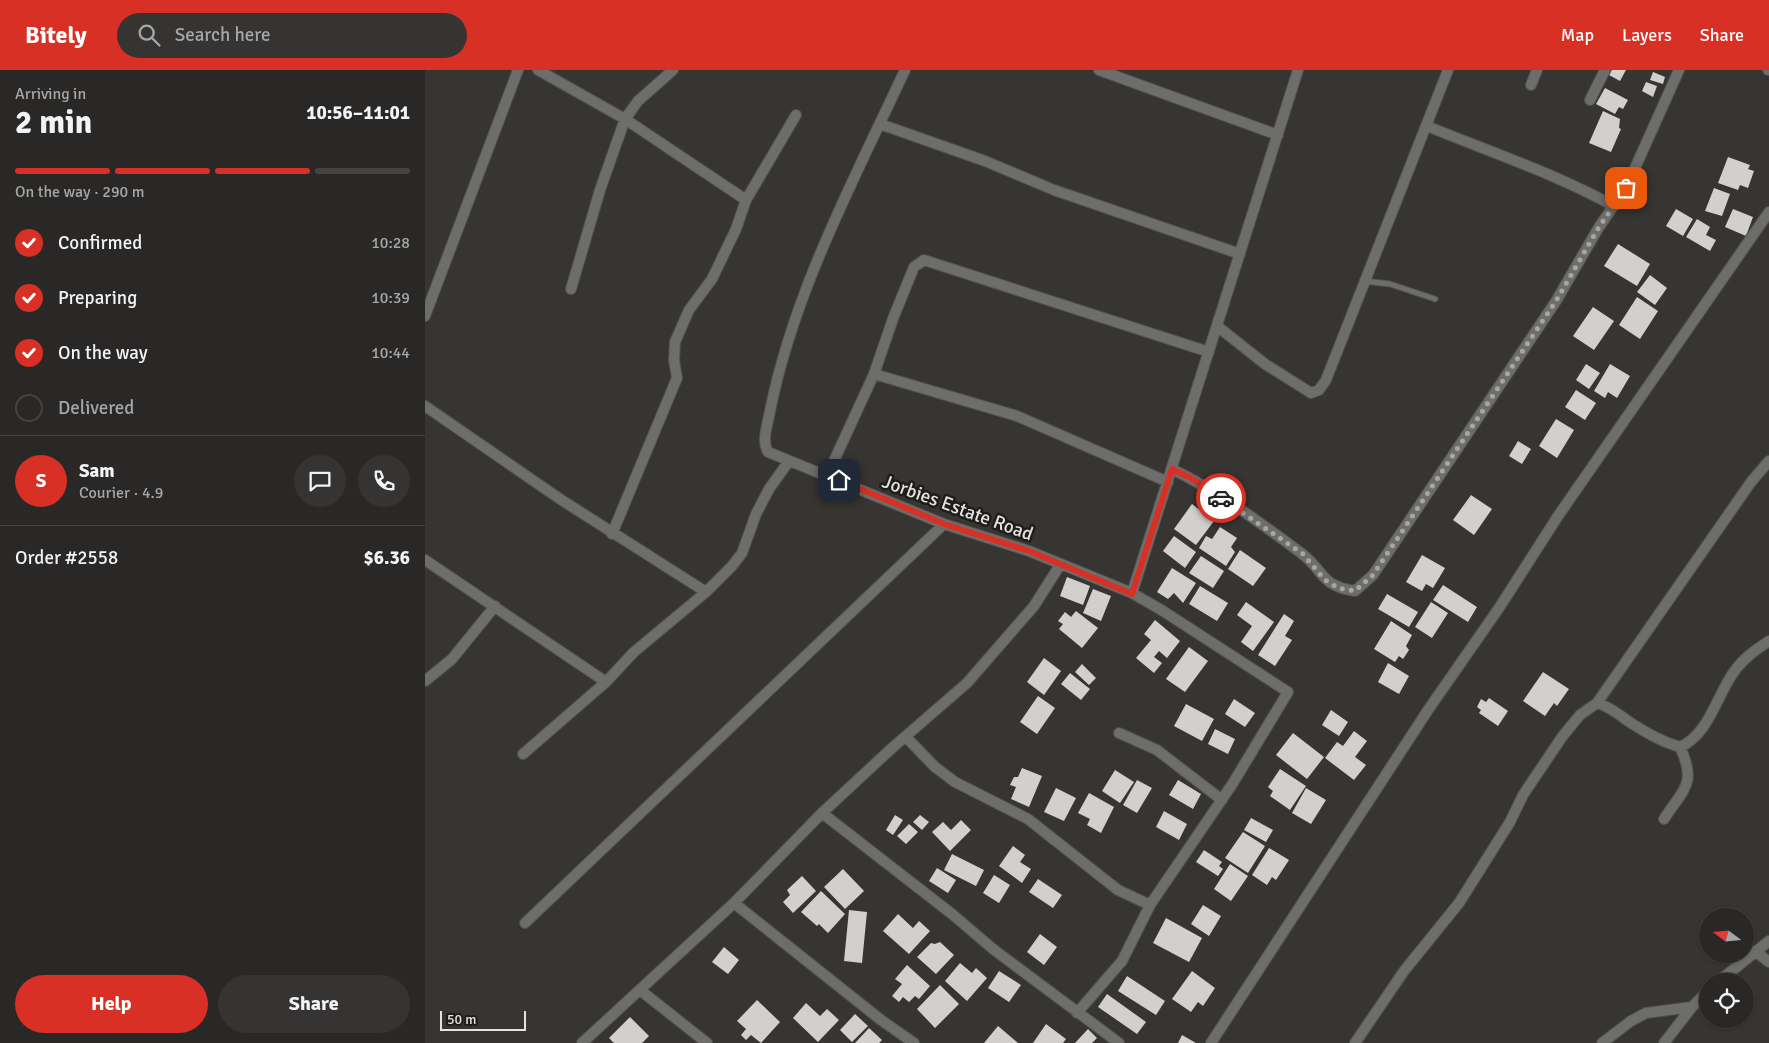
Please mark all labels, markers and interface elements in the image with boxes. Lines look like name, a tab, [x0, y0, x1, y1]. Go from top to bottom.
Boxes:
search box	[117, 13, 467, 58]
text: Bitely	[25, 20, 87, 50]
icon: search	[135, 21, 163, 49]
text: Search here	[175, 23, 270, 47]
text: Map	[1561, 24, 1594, 46]
text: Layers	[1622, 24, 1672, 46]
text: Share	[1700, 24, 1744, 46]
text: Arriving in	[15, 84, 86, 104]
text: 10:56–11:01	[306, 101, 410, 125]
text: 2 min	[15, 103, 92, 142]
pin	[1605, 167, 1647, 209]
icon: bag	[1612, 174, 1640, 202]
text: On the way · 290 m	[15, 182, 145, 202]
icon: check	[15, 229, 43, 257]
text: Confirmed	[58, 231, 142, 255]
text: 10:28	[371, 233, 410, 253]
icon: check	[15, 284, 43, 312]
text: Preparing	[58, 286, 137, 310]
text: 10:39	[371, 288, 410, 308]
icon: check	[15, 339, 43, 367]
text: On the way	[58, 341, 148, 365]
text: 10:44	[371, 343, 410, 363]
text: Delivered	[58, 396, 134, 420]
button: chat	[294, 455, 346, 507]
button: phone	[358, 455, 410, 507]
text: Sam	[79, 459, 115, 483]
pin	[818, 459, 860, 501]
icon: home	[825, 466, 853, 494]
text: S	[36, 469, 46, 493]
street label: Jorbies Estate Road	[879, 470, 1036, 546]
courier	[1196, 473, 1246, 523]
text: Courier · 4.9	[79, 483, 163, 503]
icon: car	[1207, 484, 1235, 512]
text: Order #2558	[15, 546, 118, 570]
text: $6.36	[364, 546, 410, 570]
north arrow	[1699, 908, 1754, 962]
map controls	[1699, 908, 1754, 1028]
button: locate	[1699, 973, 1754, 1028]
button: Help	[15, 975, 208, 1033]
button: Share	[218, 975, 410, 1033]
scale bar	[440, 1008, 526, 1031]
text: 50 m	[447, 1011, 476, 1028]

